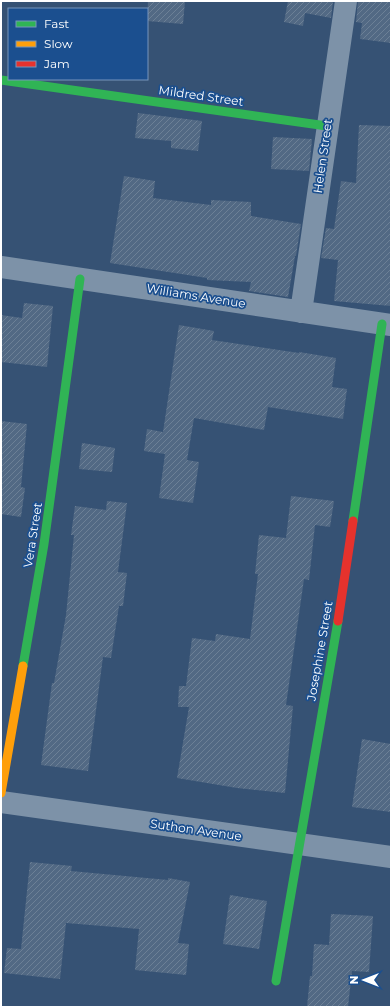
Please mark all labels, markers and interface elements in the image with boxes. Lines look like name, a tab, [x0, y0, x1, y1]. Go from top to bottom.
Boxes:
legend	[8, 8, 148, 80]
text: Fast	[44, 16, 69, 31]
text: Slow	[44, 36, 73, 51]
text: Jam	[43, 56, 70, 71]
street label: Mildred Street	[158, 82, 245, 109]
street label: Helen Street	[310, 118, 335, 194]
street label: Williams Avenue	[145, 280, 247, 311]
street label: Vera Street	[20, 501, 45, 569]
street label: Josephine Street	[303, 600, 336, 703]
street label: Suthon Avenue	[149, 816, 243, 843]
north arrow	[344, 960, 384, 1000]
text: N	[347, 976, 361, 984]

